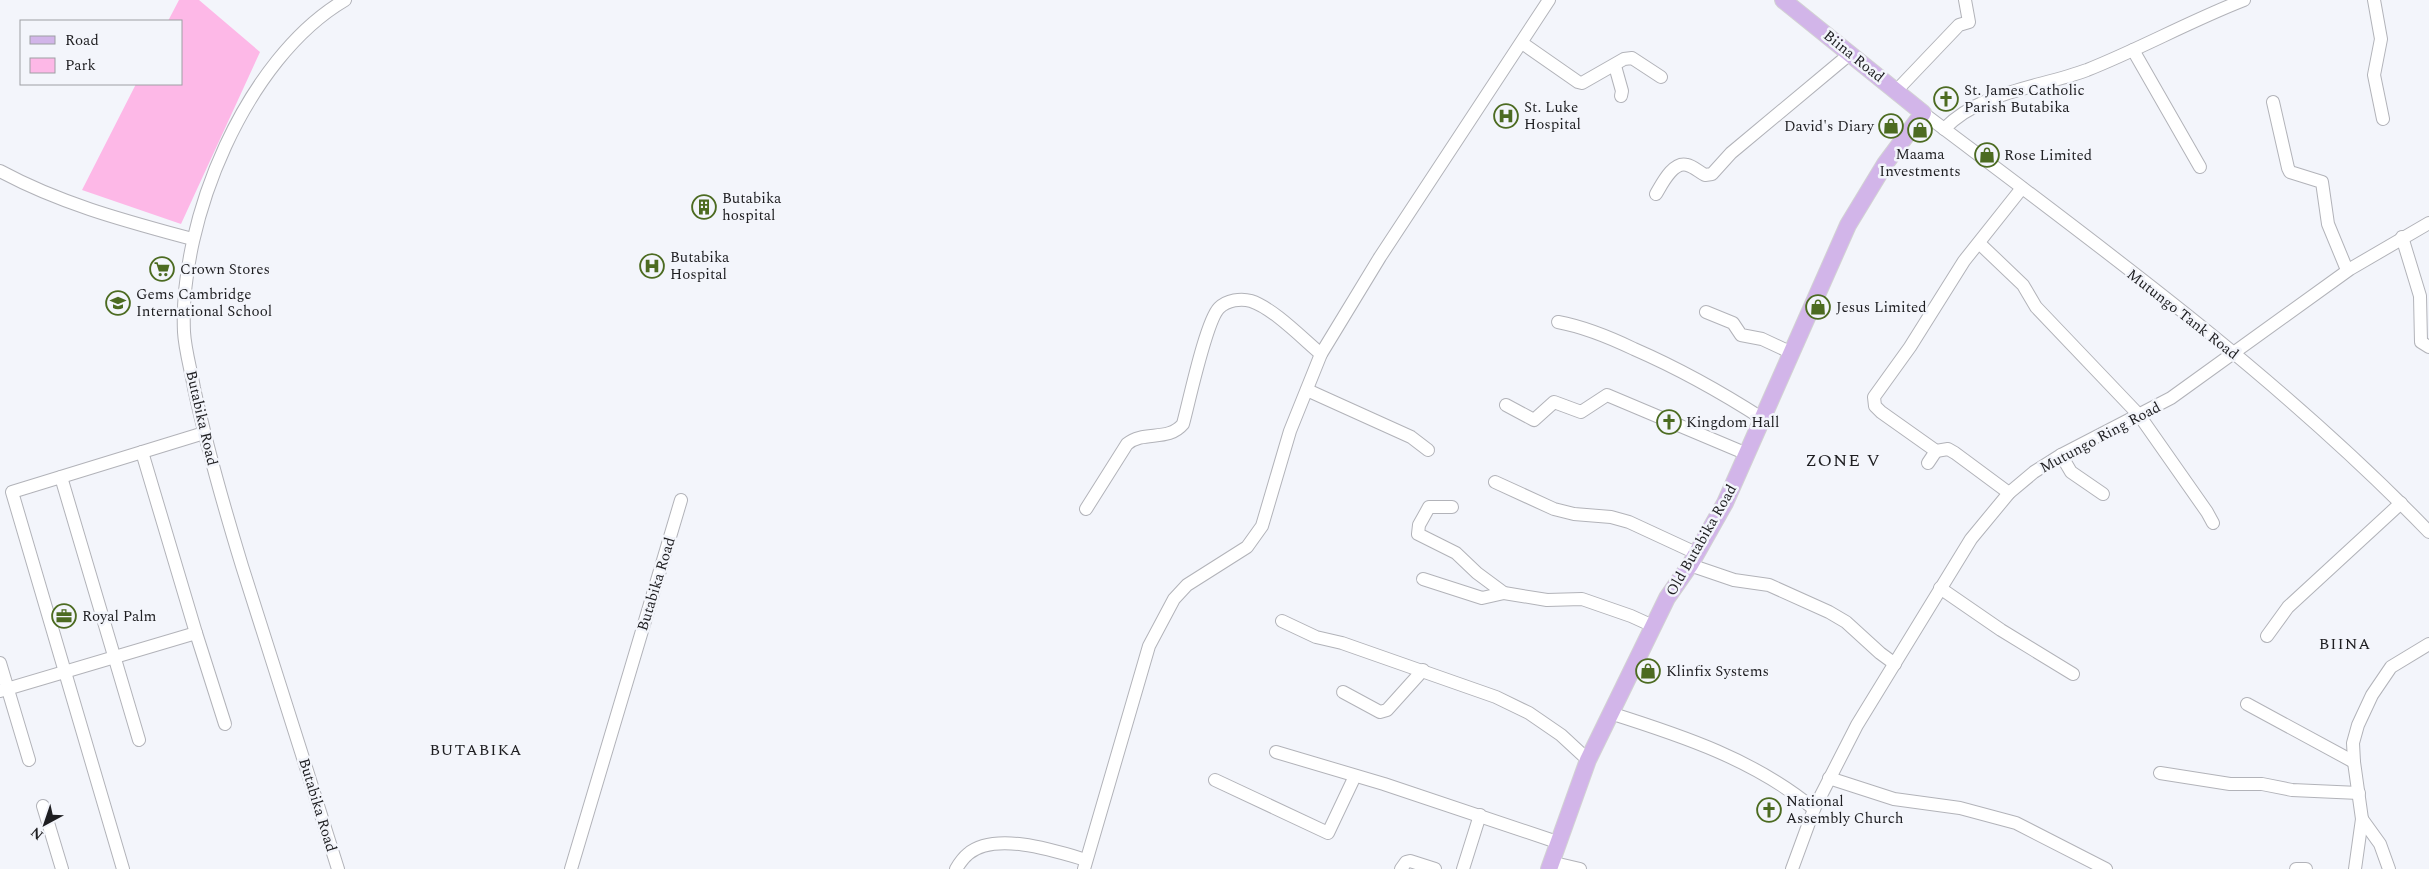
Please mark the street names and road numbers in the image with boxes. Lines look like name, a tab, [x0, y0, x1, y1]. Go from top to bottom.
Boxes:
street label: Biina Road	[1818, 25, 1889, 88]
street label: Mutungo Tank Road	[2122, 263, 2244, 365]
street label: Butabika Road	[179, 368, 224, 468]
street label: Mutungo Ring Road	[2036, 396, 2165, 479]
street label: Old Butabika Road	[1660, 480, 1743, 600]
street label: Butabika Road	[631, 534, 682, 634]
street label: Butabika Road	[292, 755, 343, 855]

